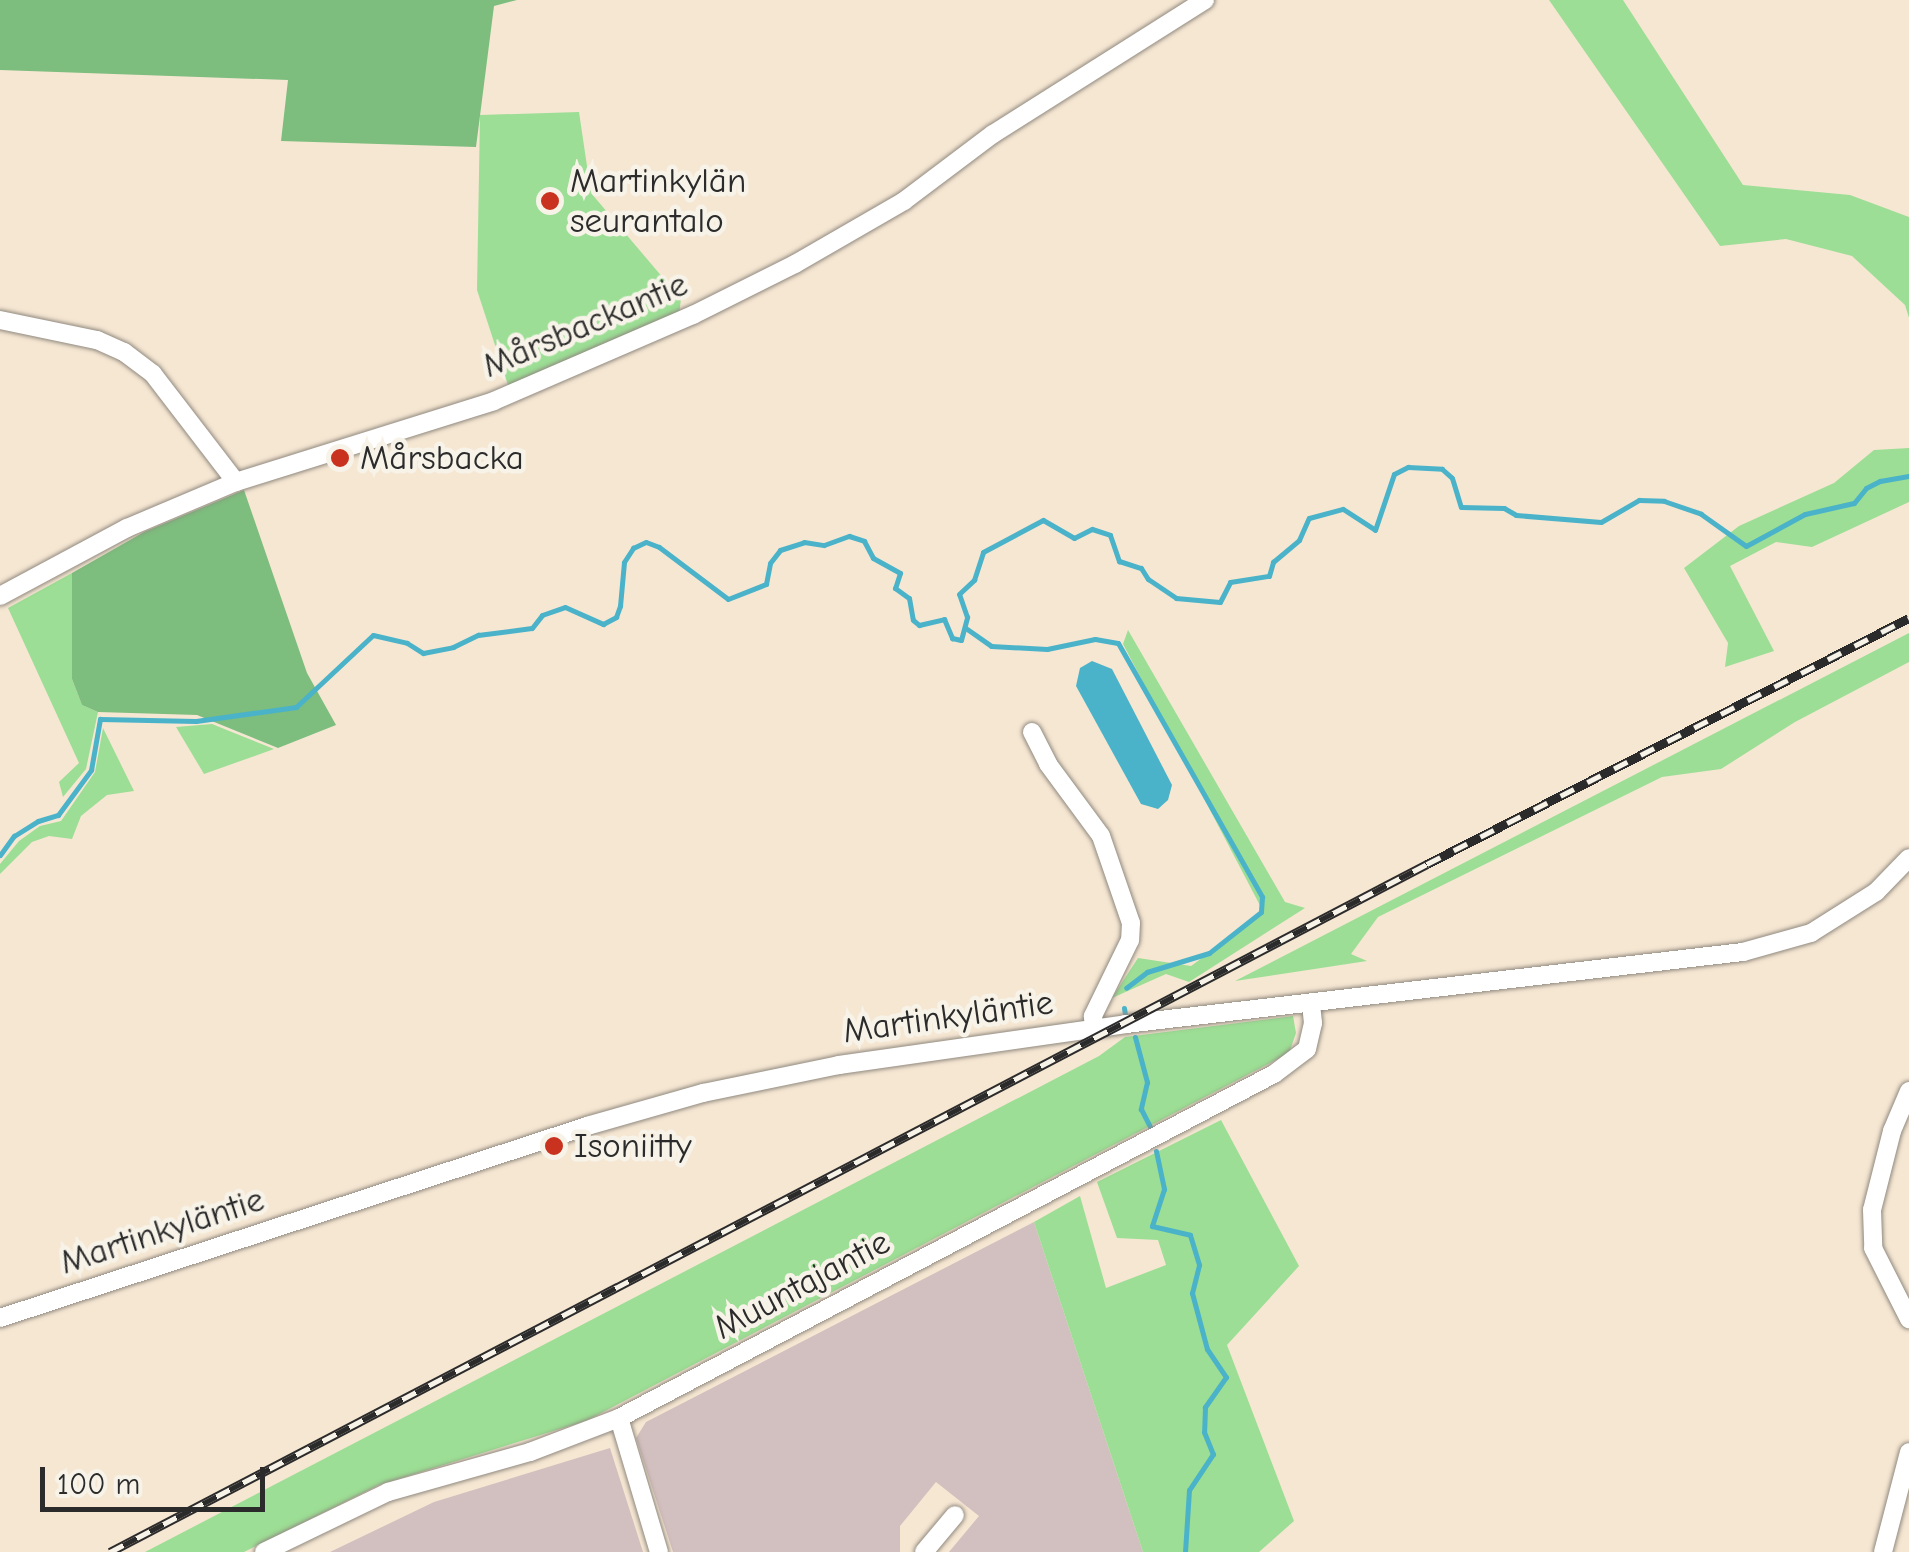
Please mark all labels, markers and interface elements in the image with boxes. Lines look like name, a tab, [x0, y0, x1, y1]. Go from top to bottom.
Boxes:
place label: Martinkylän seurantalo	[570, 160, 746, 242]
marker: Martinkylän seurantalo	[539, 190, 561, 212]
street label: Mårsbackantie	[476, 263, 694, 387]
place label: Mårsbacka	[360, 437, 524, 479]
marker: Mårsbacka	[329, 447, 351, 469]
street label: Martinkyläntie	[840, 981, 1056, 1053]
place label: Isoniitty	[574, 1125, 692, 1167]
marker: Isoniitty	[543, 1135, 565, 1157]
street label: Martinkyläntie	[55, 1178, 269, 1284]
street label: Muuntajantie	[707, 1221, 897, 1349]
scale bar	[45, 1447, 270, 1509]
text: 100 m	[57, 1467, 140, 1502]

